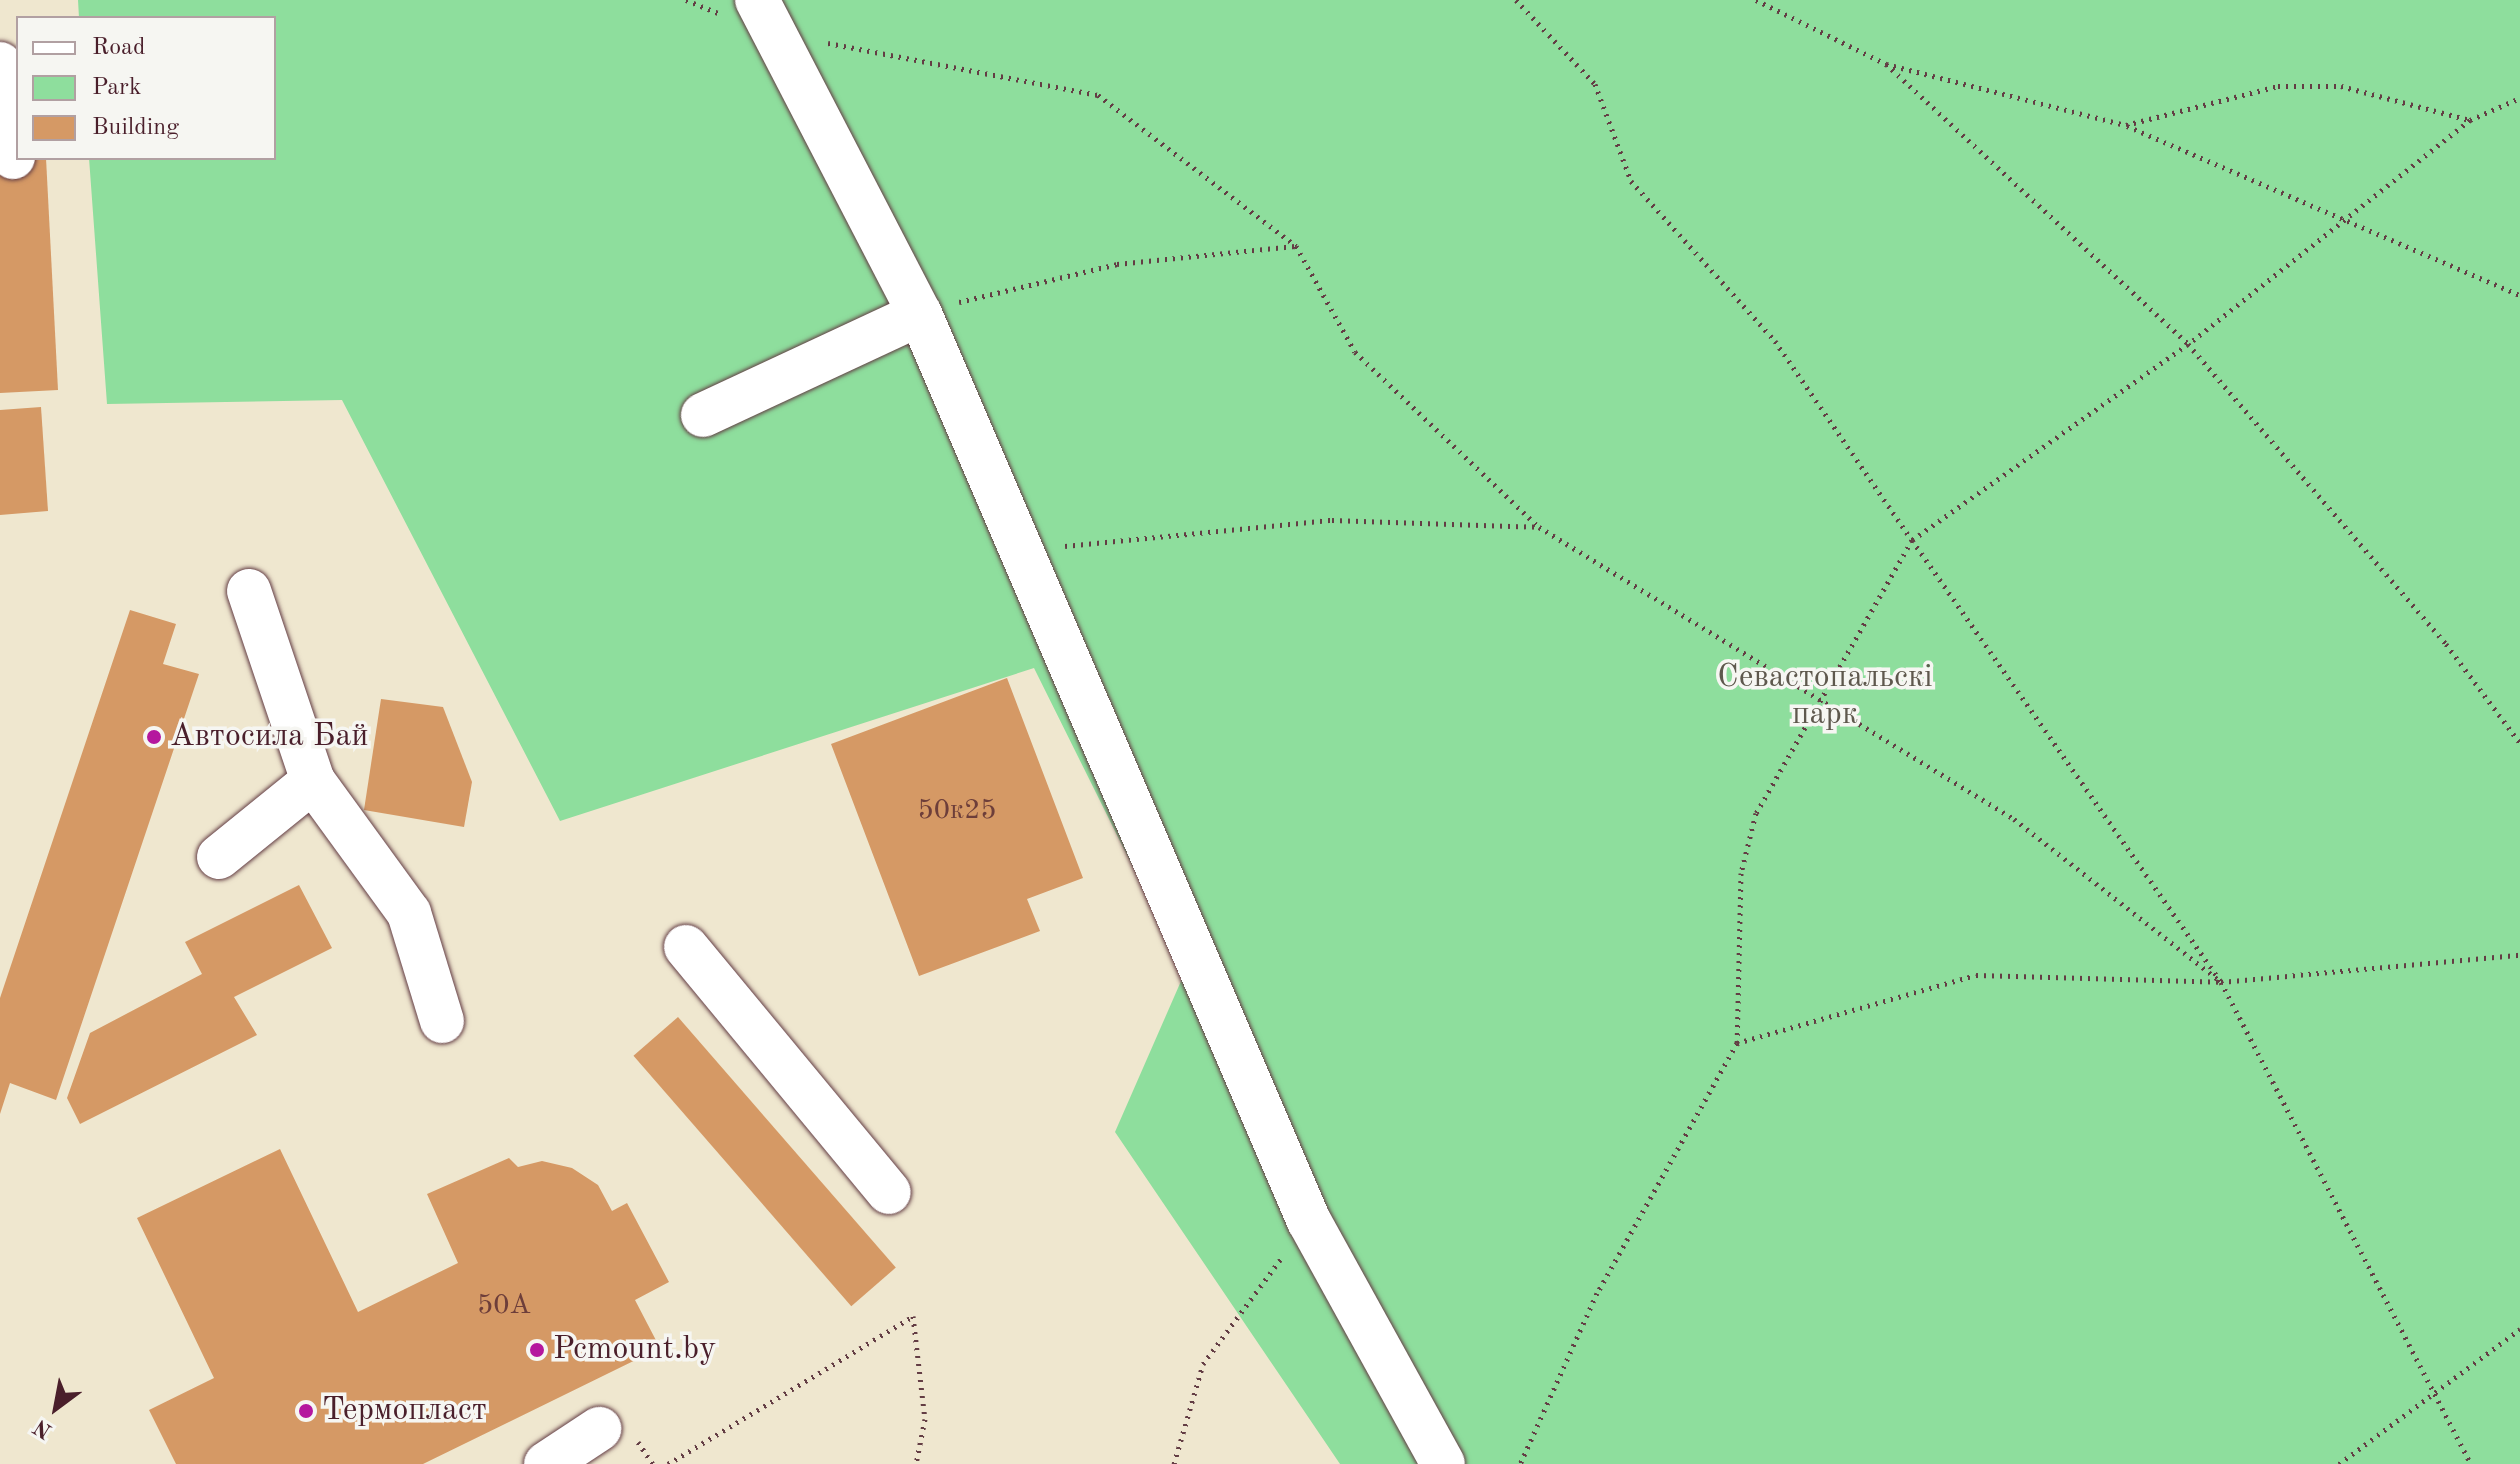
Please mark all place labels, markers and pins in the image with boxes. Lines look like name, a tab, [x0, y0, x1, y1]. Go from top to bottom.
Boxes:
place label: Автосила Бай	[170, 718, 369, 756]
marker: Автосила Бай	[145, 728, 163, 746]
place label: Pcmount.by	[553, 1331, 716, 1369]
marker: Pcmount.by	[528, 1341, 546, 1359]
place label: Термопласт	[322, 1392, 487, 1430]
marker: Термопласт	[297, 1402, 315, 1420]

